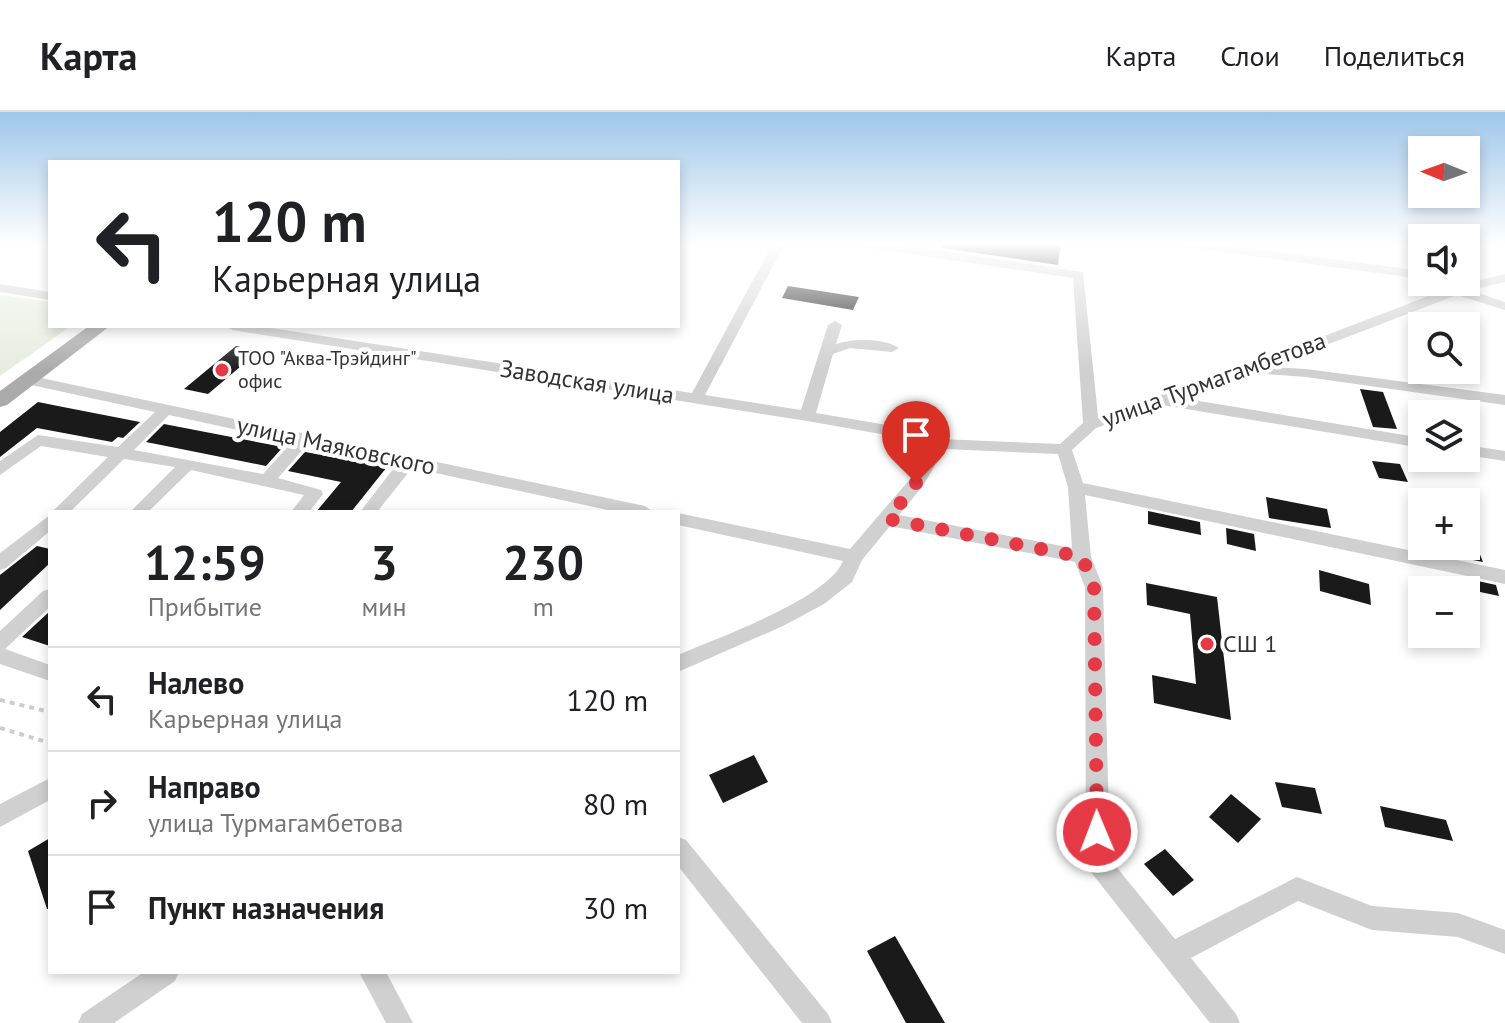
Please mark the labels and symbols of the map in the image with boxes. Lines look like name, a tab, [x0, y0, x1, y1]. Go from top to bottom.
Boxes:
north arrow	[1408, 136, 1480, 208]
street label: улица Турмагамбетова	[1098, 325, 1330, 434]
place label: ТОО "Аква-Трэйдинг" офис	[238, 345, 417, 394]
street label: Заводская улица	[498, 352, 676, 411]
marker: ТОО "Аква-Трэйдинг" офис	[213, 361, 231, 379]
pin	[882, 401, 950, 483]
street label: улица Маяковского	[234, 409, 438, 482]
place label: СШ 1	[1223, 628, 1277, 659]
marker: СШ 1	[1198, 635, 1216, 653]
position arrow	[1055, 790, 1139, 874]

